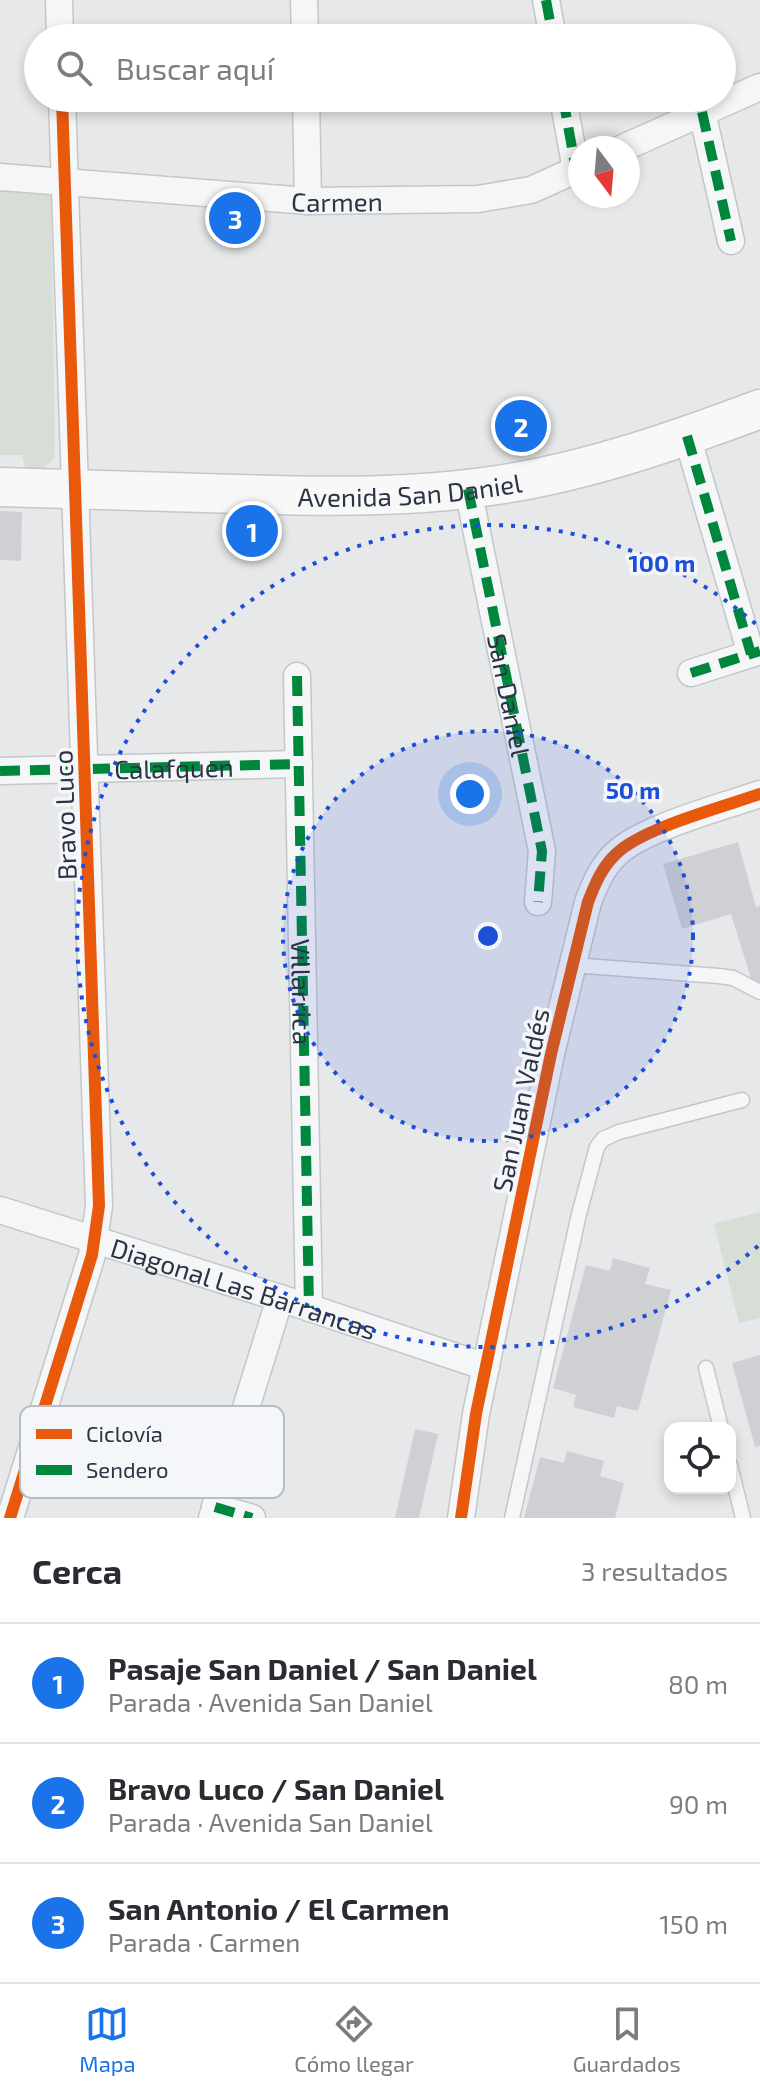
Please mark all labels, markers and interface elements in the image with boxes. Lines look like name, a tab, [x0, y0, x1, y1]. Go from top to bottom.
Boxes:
search box	[24, 24, 736, 112]
icon: search	[52, 46, 96, 90]
text: Buscar aquí	[116, 50, 274, 86]
north arrow	[568, 136, 640, 208]
street label: Carmen	[290, 184, 383, 217]
pin: 3	[209, 188, 261, 248]
pin: 2	[495, 396, 547, 456]
street label: Avenida San Daniel	[297, 466, 524, 511]
pin: 1	[226, 501, 278, 561]
text: 100 m	[629, 548, 695, 577]
street label: San Daniel	[482, 631, 538, 759]
street label: Bravo Luco	[46, 749, 82, 881]
street label: Calafquen	[114, 750, 234, 784]
your location	[450, 774, 490, 814]
text: 50 m	[606, 775, 660, 804]
centre of rings	[474, 922, 502, 950]
street label: Villarrica	[286, 938, 320, 1045]
street label: San Juan Valdés	[485, 1005, 555, 1195]
street label: Diagonal Las Barrancas	[107, 1230, 381, 1345]
legend	[20, 1406, 284, 1498]
text: Ciclovía	[86, 1420, 163, 1446]
map controls	[664, 1422, 736, 1494]
button: locate	[664, 1422, 736, 1494]
text: Sendero	[86, 1456, 168, 1482]
text: Cerca	[32, 1550, 122, 1591]
text: 3 resultados	[581, 1555, 728, 1586]
text: Pasaje San Daniel / San Daniel	[108, 1650, 537, 1686]
text: 1	[52, 1668, 64, 1699]
text: 80 m	[668, 1668, 728, 1699]
text: Parada · Avenida San Daniel	[108, 1686, 433, 1717]
text: Bravo Luco / San Daniel	[108, 1770, 444, 1806]
text: 2	[50, 1788, 66, 1819]
text: 90 m	[669, 1788, 728, 1819]
text: Parada · Avenida San Daniel	[108, 1806, 433, 1837]
text: San Antonio / El Carmen	[108, 1890, 450, 1926]
text: 3	[51, 1908, 65, 1939]
text: 150 m	[659, 1908, 728, 1939]
text: Parada · Carmen	[108, 1926, 300, 1957]
tab: Mapa	[79, 2002, 136, 2076]
tab: Cómo llegar	[294, 2002, 414, 2076]
tab: Guardados	[573, 2002, 681, 2076]

